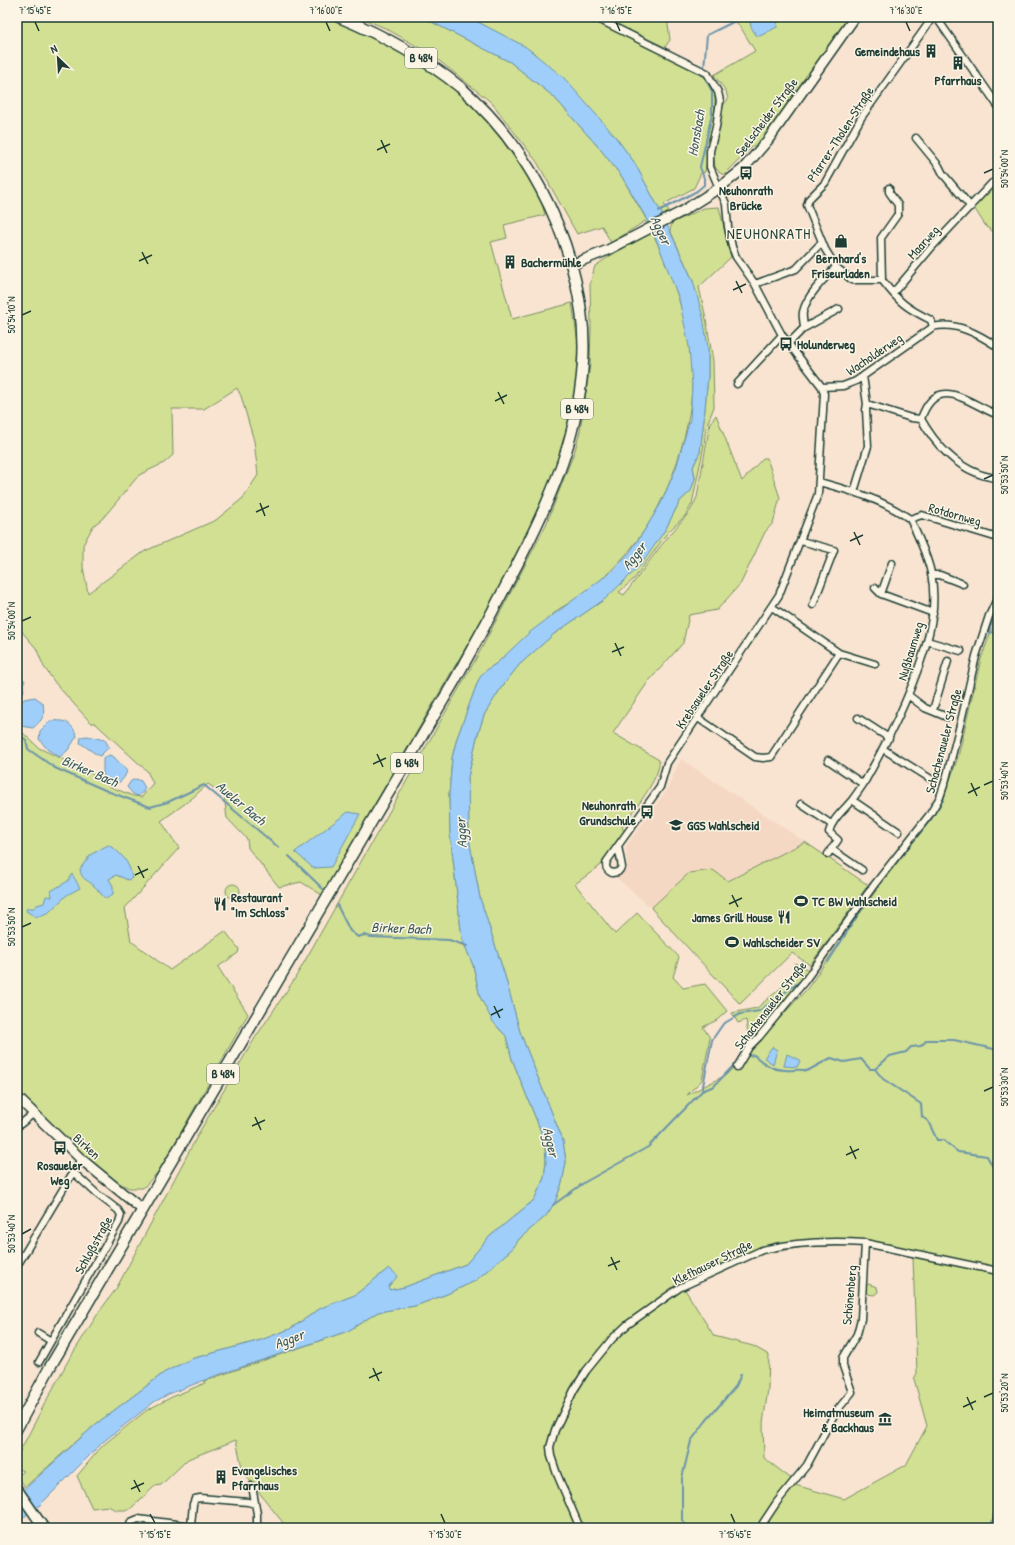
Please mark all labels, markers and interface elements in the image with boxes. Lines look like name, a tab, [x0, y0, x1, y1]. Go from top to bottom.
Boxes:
text: 7°15'45"E	[19, 4, 52, 17]
text: 7°16'00"E	[310, 4, 343, 17]
text: 7°16'15"E	[600, 4, 632, 17]
text: 7°16'30"E	[890, 4, 923, 17]
north arrow	[38, 38, 78, 78]
text: N	[48, 41, 60, 57]
place label: Gemeindehaus	[855, 42, 920, 60]
building icon: Gemeindehaus	[923, 43, 939, 59]
road number: B 484	[405, 48, 437, 68]
building icon: Pfarrhaus	[950, 55, 966, 71]
place label: Pfarrhaus	[935, 71, 981, 89]
street label: Seelscheider Straße	[730, 74, 802, 160]
street label: Pfarrer-Tholen-Straße	[802, 83, 878, 185]
water label: Honsbach	[682, 107, 709, 157]
text: 50°54'00"N	[998, 150, 1011, 188]
bus stop icon: Neuhonrath Brücke	[738, 165, 754, 181]
place label: Neuhonrath Brücke	[719, 181, 773, 214]
water label: Agger	[646, 212, 677, 249]
street label: Maarweg	[903, 221, 943, 263]
district label: NEUHONRATH	[727, 223, 811, 244]
shop icon: Bernhard's Friseurladen	[833, 233, 849, 249]
place label: Bernhard's Friseurladen	[811, 249, 870, 282]
place label: Bachermühle	[521, 253, 582, 271]
building icon: Bachermühle	[502, 254, 518, 270]
text: 50°54'10"N	[5, 296, 18, 334]
street label: Wacholderweg	[842, 328, 906, 380]
place label: Holunderweg	[797, 335, 855, 354]
bus stop icon: Holunderweg	[778, 336, 794, 352]
road number: B 484	[561, 399, 593, 419]
text: 50°53'50"N	[998, 456, 1011, 494]
street label: Rotdornweg	[927, 498, 984, 530]
water label: Agger	[617, 537, 652, 574]
text: 50°54'00"N	[5, 602, 18, 640]
street label: Nußbaumweg	[893, 619, 928, 683]
street label: Krebsaueler Straße	[671, 646, 737, 732]
street label: Schachenaueler Straße	[920, 687, 966, 795]
water label: Birker Bach	[59, 750, 122, 791]
road number: B 484	[391, 753, 423, 773]
text: 50°53'40"N	[998, 762, 1011, 800]
water label: Aueler Bach	[212, 776, 271, 830]
place label: Neuhonrath Grundschule	[579, 796, 637, 829]
bus stop icon: Neuhonrath Grundschule	[639, 804, 655, 820]
water label: Agger	[450, 816, 472, 849]
place label: GGS Wahlscheid	[687, 816, 760, 834]
school or university icon: GGS Wahlscheid	[668, 817, 684, 833]
place label: Restaurant "Im Schloss"	[231, 888, 289, 921]
place label: TC BW Wahlscheid	[811, 892, 897, 910]
sports icon: TC BW Wahlscheid	[793, 893, 809, 909]
restaurant icon: Restaurant "Im Schloss"	[212, 896, 228, 912]
text: 50°53'50"N	[5, 908, 18, 946]
place label: James Grill House	[692, 908, 774, 926]
restaurant icon: James Grill House	[776, 909, 792, 925]
water label: Birker Bach	[371, 917, 432, 938]
place label: Wahlscheider SV	[743, 933, 821, 951]
sports icon: Wahlscheider SV	[724, 934, 740, 950]
street label: Schachenaueler Straße	[730, 957, 810, 1053]
road number: B 484	[207, 1064, 239, 1084]
text: 50°53'30"N	[998, 1068, 1011, 1106]
water label: Agger	[538, 1125, 565, 1161]
street label: Birken	[69, 1129, 105, 1163]
bus stop icon: Rosaueler Weg	[52, 1140, 68, 1156]
place label: Rosaueler Weg	[37, 1156, 84, 1190]
street label: Schloßstraße	[70, 1213, 116, 1277]
text: 50°53'40"N	[5, 1215, 18, 1253]
street label: Klefhauser Straße	[669, 1235, 755, 1289]
street label: Schönenberg	[837, 1264, 861, 1326]
water label: Agger	[271, 1324, 308, 1354]
text: 50°53'20"N	[998, 1374, 1011, 1412]
place label: Heimatmuseum & Backhaus	[803, 1403, 874, 1436]
museum icon: Heimatmuseum & Backhaus	[877, 1411, 893, 1427]
place label: Evangelisches Pfarrhaus	[232, 1461, 297, 1494]
building icon: Evangelisches Pfarrhaus	[213, 1469, 229, 1485]
text: 7°15'15"E	[139, 1528, 172, 1541]
text: 7°15'30"E	[428, 1528, 462, 1541]
text: 7°15'45"E	[719, 1528, 752, 1541]

